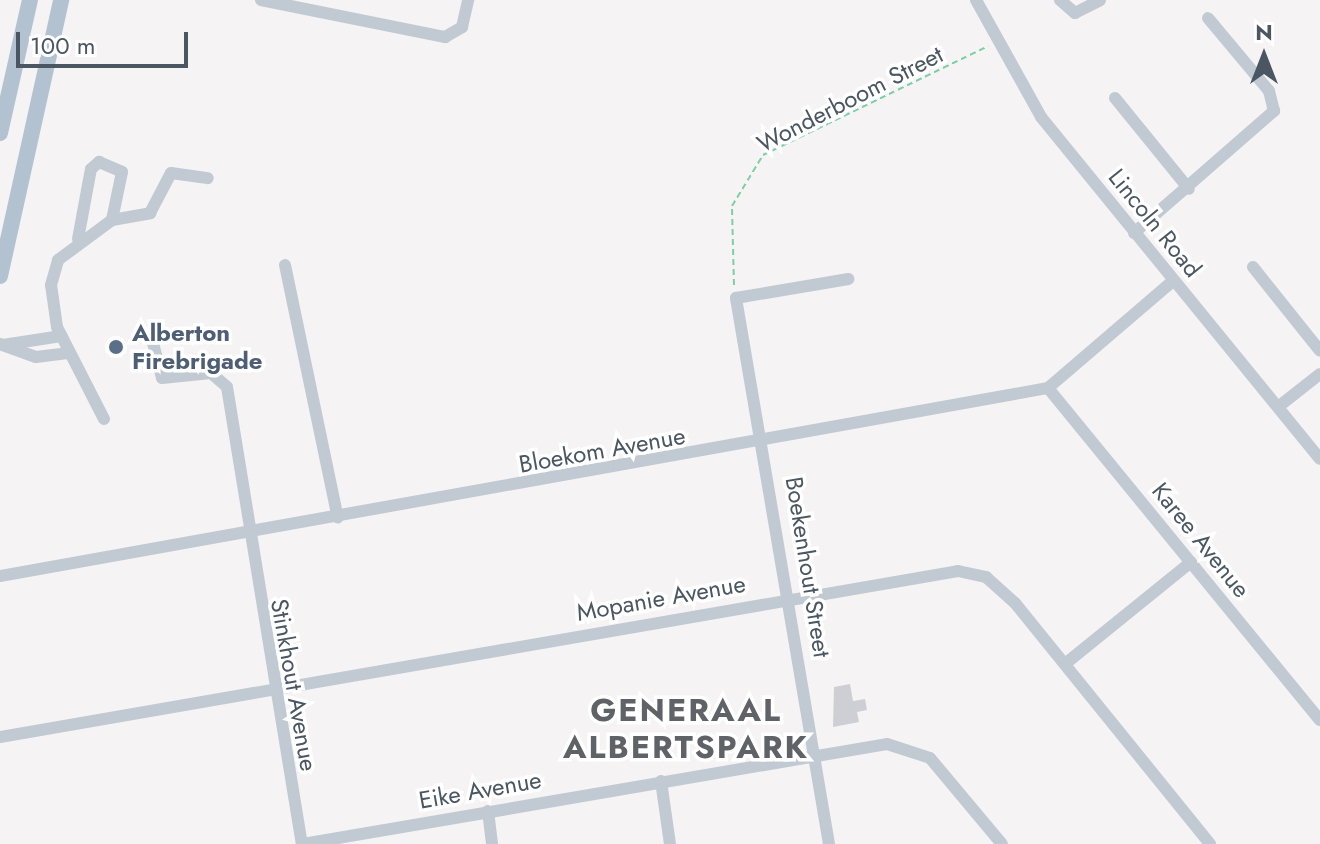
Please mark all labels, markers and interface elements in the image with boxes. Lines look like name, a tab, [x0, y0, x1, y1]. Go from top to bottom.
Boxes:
scale bar	[20, 16, 192, 66]
north arrow	[1224, 16, 1304, 96]
text: N	[1255, 16, 1273, 48]
text: 100 m	[30, 28, 96, 63]
street label: Wonderboom Street	[752, 40, 948, 158]
street label: Lincoln Road	[1102, 163, 1208, 283]
place label: Alberton Firebrigade	[132, 319, 263, 375]
marker: Alberton Firebrigade	[107, 338, 125, 356]
street label: Bloekom Avenue	[517, 421, 687, 479]
street label: Boekenhout Street	[779, 475, 837, 659]
street label: Karee Avenue	[1146, 477, 1256, 603]
street label: Mopanie Avenue	[574, 569, 748, 627]
street label: Stinkhout Avenue	[265, 597, 323, 773]
district label: GENERAAL ALBERTSPARK	[563, 692, 809, 767]
street label: Eike Avenue	[416, 765, 544, 815]

